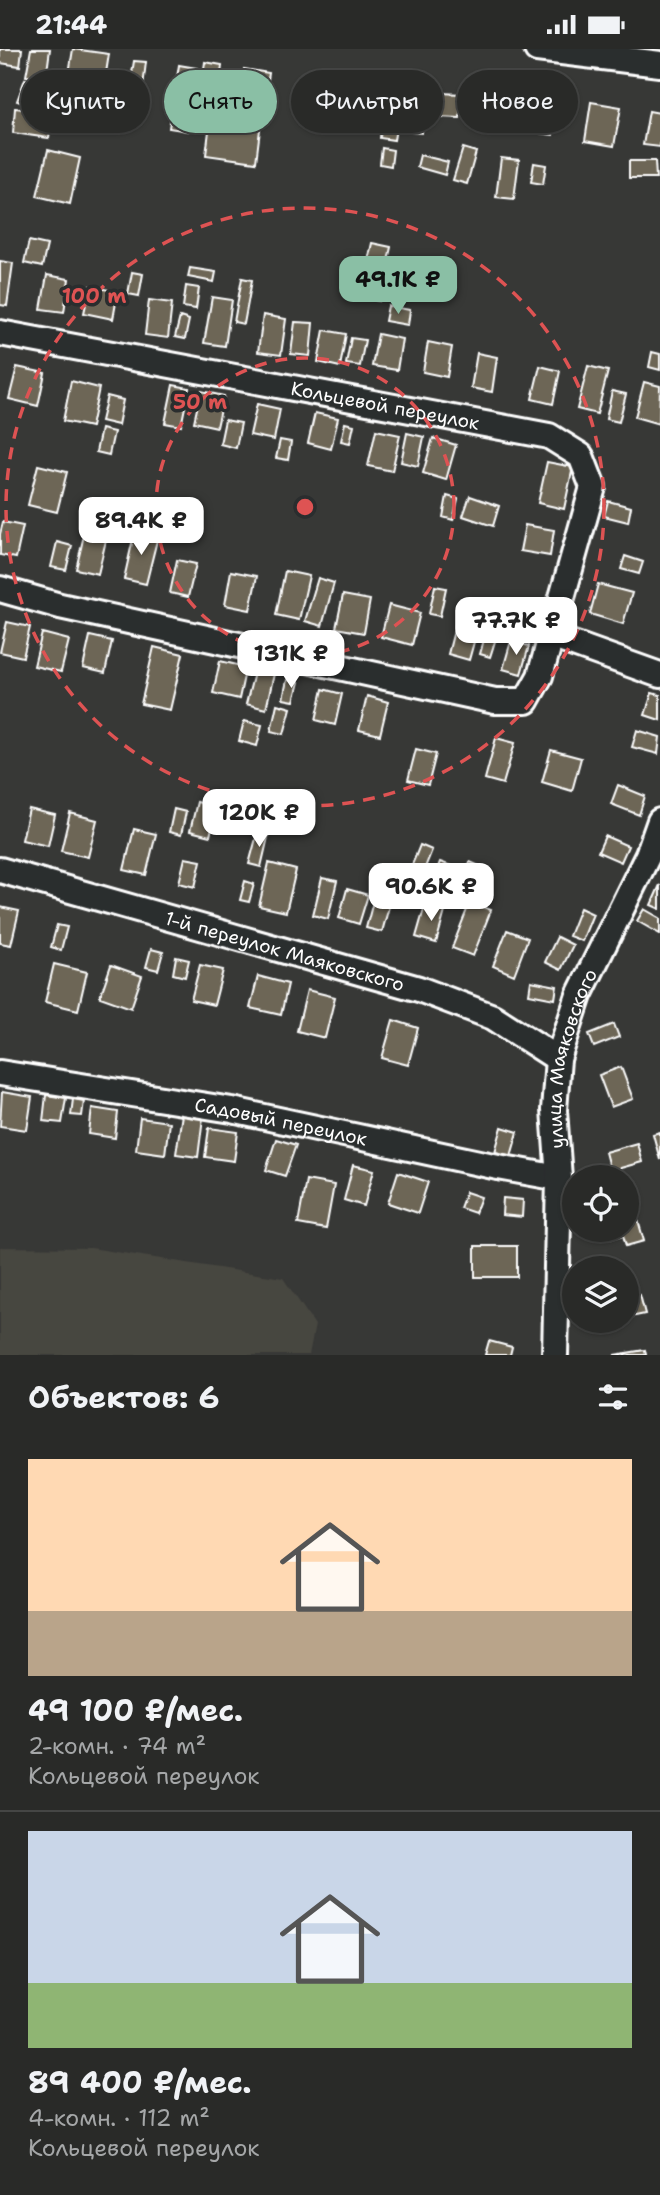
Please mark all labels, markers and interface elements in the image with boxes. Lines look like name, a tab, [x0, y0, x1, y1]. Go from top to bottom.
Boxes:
text: 21:44	[35, 7, 107, 42]
chip: Купить	[21, 70, 150, 133]
chip: Снять	[164, 70, 277, 133]
chip: Фильтры	[291, 70, 443, 133]
chip: Новое	[457, 70, 578, 133]
pin: 49.1K ₽	[333, 257, 463, 316]
text: 49.1K ₽	[355, 264, 441, 294]
text: 100 m	[62, 282, 126, 310]
street label: Кольцевой переулок	[289, 376, 482, 436]
text: 50 m	[173, 388, 227, 416]
centre of rings	[293, 495, 317, 519]
pin: 89.4K ₽	[76, 497, 206, 557]
text: 89.4K ₽	[95, 505, 187, 535]
pin: 77.7K ₽	[451, 597, 581, 657]
text: 77.7K ₽	[471, 605, 561, 635]
pin: 131K ₽	[234, 631, 348, 690]
text: 131K ₽	[253, 638, 329, 668]
pin: 120K ₽	[202, 789, 316, 849]
text: 120K ₽	[218, 797, 300, 827]
pin: 90.6K ₽	[366, 863, 496, 923]
text: 90.6K ₽	[385, 871, 477, 901]
street label: 1-й переулок Маяковского	[162, 905, 407, 997]
street label: улица Маяковского	[542, 965, 603, 1150]
street label: Садовый переулок	[193, 1092, 369, 1152]
map controls	[562, 1165, 639, 1333]
button: locate	[562, 1165, 639, 1242]
button: layers	[562, 1256, 639, 1333]
text: Объектов: 6	[28, 1377, 220, 1418]
icon: filters	[594, 1378, 632, 1416]
icon: home	[267, 1504, 393, 1630]
text: 49 100 ₽/мес.	[28, 1690, 243, 1731]
text: 2-комн. · 74 m²	[28, 1731, 206, 1761]
text: Кольцевой переулок	[28, 1761, 260, 1791]
icon: home	[267, 1876, 393, 2002]
text: 89 400 ₽/мес.	[28, 2062, 252, 2103]
text: 4-комн. · 112 m²	[28, 2103, 210, 2133]
text: Кольцевой переулок	[28, 2133, 260, 2163]

